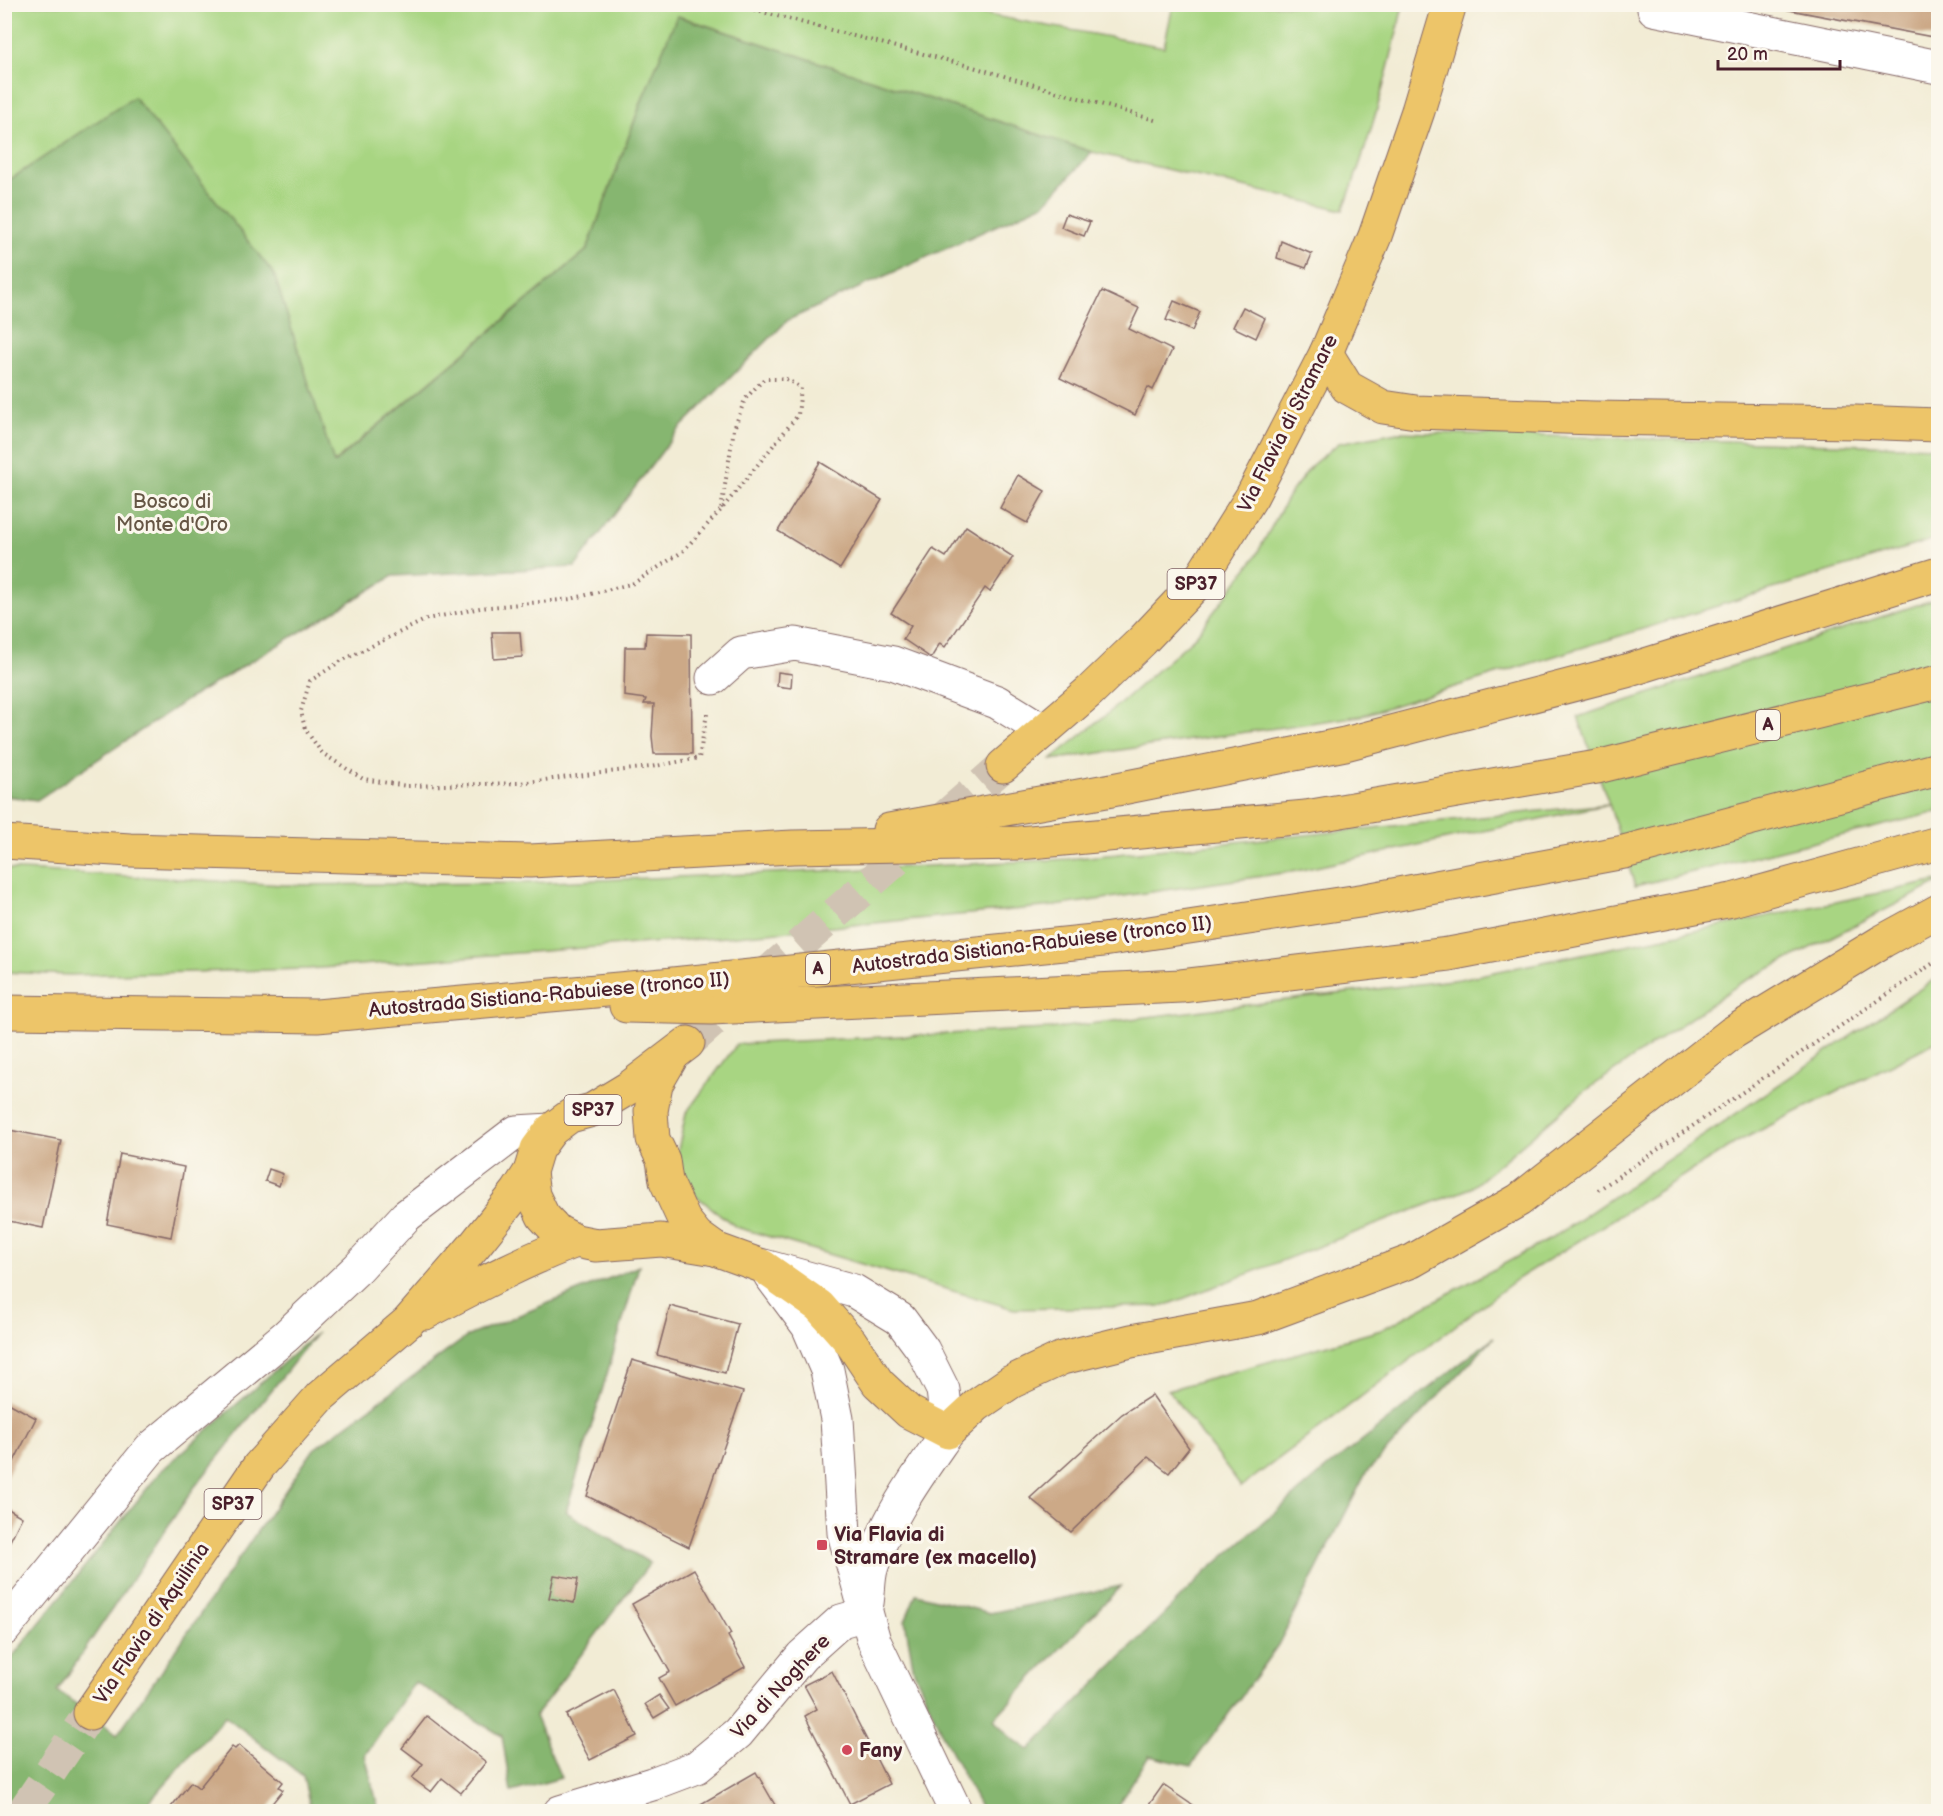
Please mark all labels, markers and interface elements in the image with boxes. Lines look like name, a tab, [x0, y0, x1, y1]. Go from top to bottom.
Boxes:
scale bar	[1718, 33, 1840, 71]
text: 20 m	[1727, 44, 1768, 65]
street label: Via Flavia di Stramare	[1233, 330, 1343, 516]
park label: Bosco di Monte d'Oro	[116, 490, 228, 537]
road number: SP37	[1168, 569, 1224, 599]
road number: A	[1756, 710, 1780, 740]
street label: Autostrada Sistiana-Rabuiese (tronco II)	[851, 911, 1213, 979]
road number: A	[806, 954, 830, 984]
street label: Autostrada Sistiana-Rabuiese (tronco II)	[368, 967, 731, 1023]
road number: SP37	[564, 1095, 622, 1125]
road number: SP37	[204, 1489, 262, 1519]
place label: Via Flavia di Stramare (ex macello)	[834, 1523, 1037, 1570]
street label: Via Flavia di Aquilinia	[89, 1538, 215, 1709]
marker: Via Flavia di Stramare (ex macello)	[815, 1538, 829, 1552]
street label: Via di Noghere	[726, 1629, 836, 1744]
place label: Fany	[859, 1739, 903, 1763]
marker: Fany	[840, 1743, 854, 1757]

